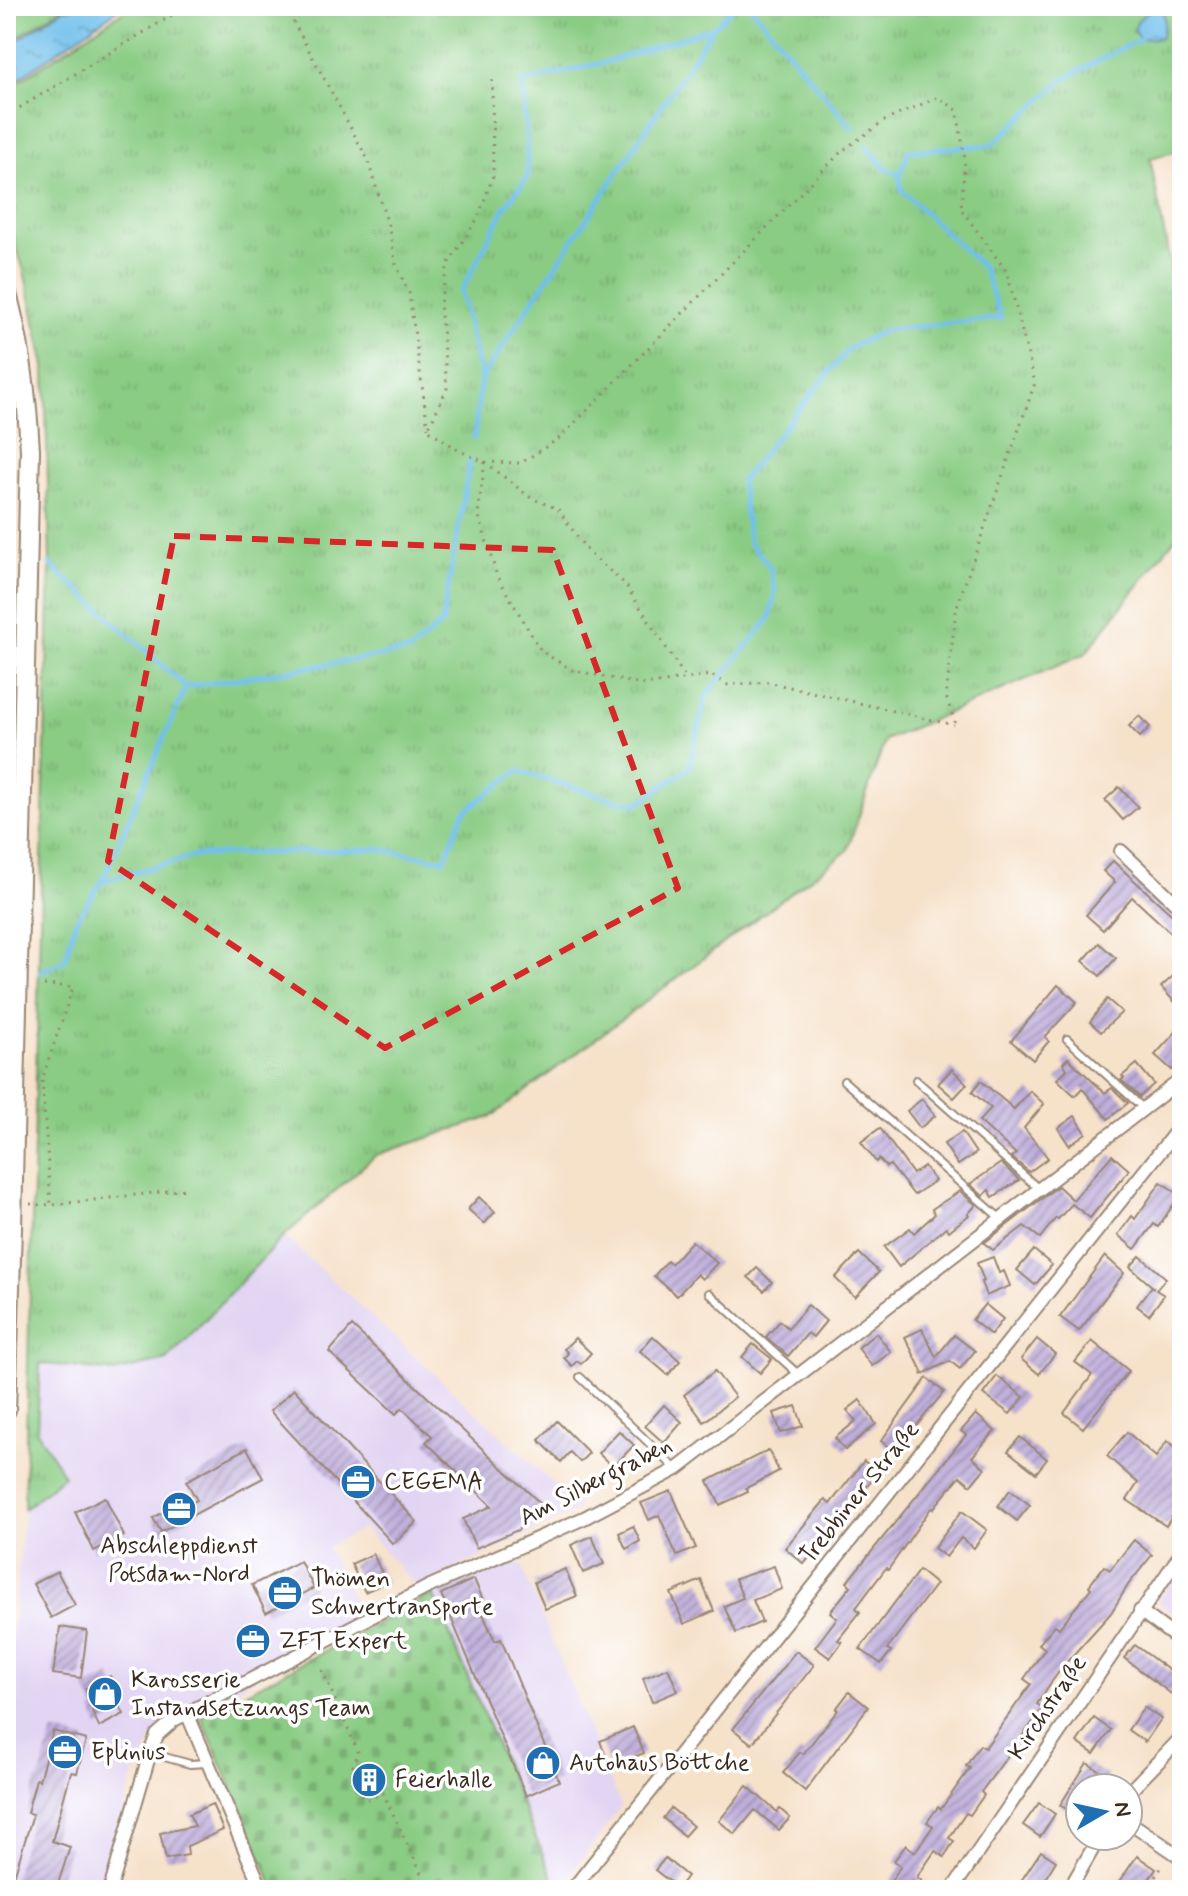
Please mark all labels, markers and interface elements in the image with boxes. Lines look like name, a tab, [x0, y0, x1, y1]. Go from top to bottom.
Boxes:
street label: Trebbiner Straße	[793, 1415, 927, 1571]
street label: Am Silbergraben	[514, 1430, 679, 1536]
office icon: CEGEMA	[339, 1463, 377, 1501]
place label: CEGEMA	[384, 1467, 483, 1498]
office icon: Abschleppdienst Potsdam-Nord	[160, 1490, 198, 1528]
place label: Abschleppdienst Potsdam-Nord	[100, 1531, 258, 1590]
place label: Thömen Schwertransporte	[311, 1564, 494, 1623]
office icon: Thömen Schwertransporte	[266, 1574, 304, 1612]
office icon: ZFT Expert	[234, 1622, 272, 1660]
place label: ZFT Expert	[279, 1626, 407, 1657]
street label: Kirchstraße	[1002, 1650, 1094, 1766]
place label: Karosserie Instandsetzungs Team	[131, 1665, 371, 1724]
shop icon: Karosserie Instandsetzungs Team	[86, 1675, 124, 1713]
office icon: Eplinius	[46, 1733, 84, 1771]
place label: Eplinius	[91, 1737, 166, 1768]
shop icon: Autohaus Böttche	[524, 1744, 562, 1782]
place label: Autohaus Böttche	[569, 1748, 750, 1779]
building icon: Feierhalle	[350, 1761, 388, 1799]
place label: Feierhalle	[395, 1765, 493, 1796]
north arrow	[1064, 1772, 1144, 1852]
text: N	[1107, 1800, 1137, 1819]

